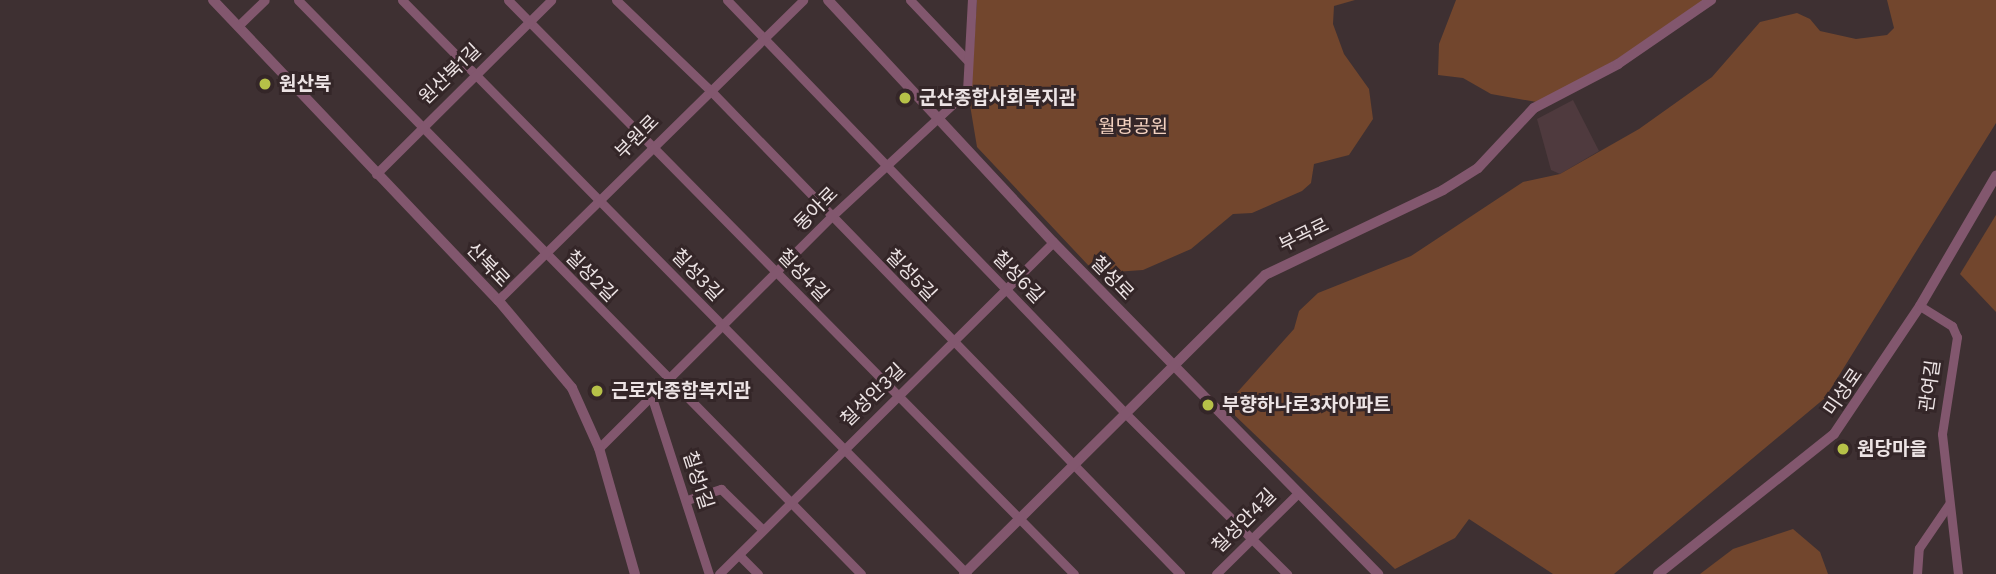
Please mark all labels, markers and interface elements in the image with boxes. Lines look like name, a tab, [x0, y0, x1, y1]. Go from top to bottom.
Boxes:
street label: 원산북1길	[414, 39, 486, 109]
place label: 원산북	[279, 73, 331, 95]
marker: 원산북	[257, 76, 273, 92]
place label: 군산종합사회복지관	[919, 87, 1076, 109]
marker: 군산종합사회복지관	[897, 90, 913, 106]
street label: 부원로	[610, 110, 664, 164]
park label: 월명공원	[1098, 116, 1168, 138]
street label: 동아로	[789, 182, 843, 236]
street label: 부곡로	[1275, 213, 1333, 257]
street label: 산북로	[462, 238, 514, 292]
street label: 칠성3길	[667, 244, 727, 306]
street label: 칠성4길	[773, 244, 833, 306]
street label: 칠성5길	[881, 244, 941, 306]
street label: 칠성2길	[560, 245, 622, 307]
street label: 칠성6길	[988, 246, 1048, 308]
street label: 칠성로	[1086, 251, 1138, 305]
street label: 관여길	[1915, 358, 1945, 414]
street label: 칠성안3길	[836, 359, 910, 431]
street label: 미성로	[1819, 364, 1867, 420]
place label: 근로자종합복지관	[611, 380, 751, 402]
marker: 근로자종합복지관	[589, 383, 605, 399]
place label: 부향하나로3차아파트	[1222, 394, 1391, 416]
marker: 부향하나로3차아파트	[1200, 397, 1216, 413]
place label: 원당마을	[1857, 438, 1927, 460]
marker: 원당마을	[1835, 441, 1851, 457]
street label: 칠성1길	[678, 448, 718, 512]
street label: 칠성안4길	[1207, 484, 1281, 558]

